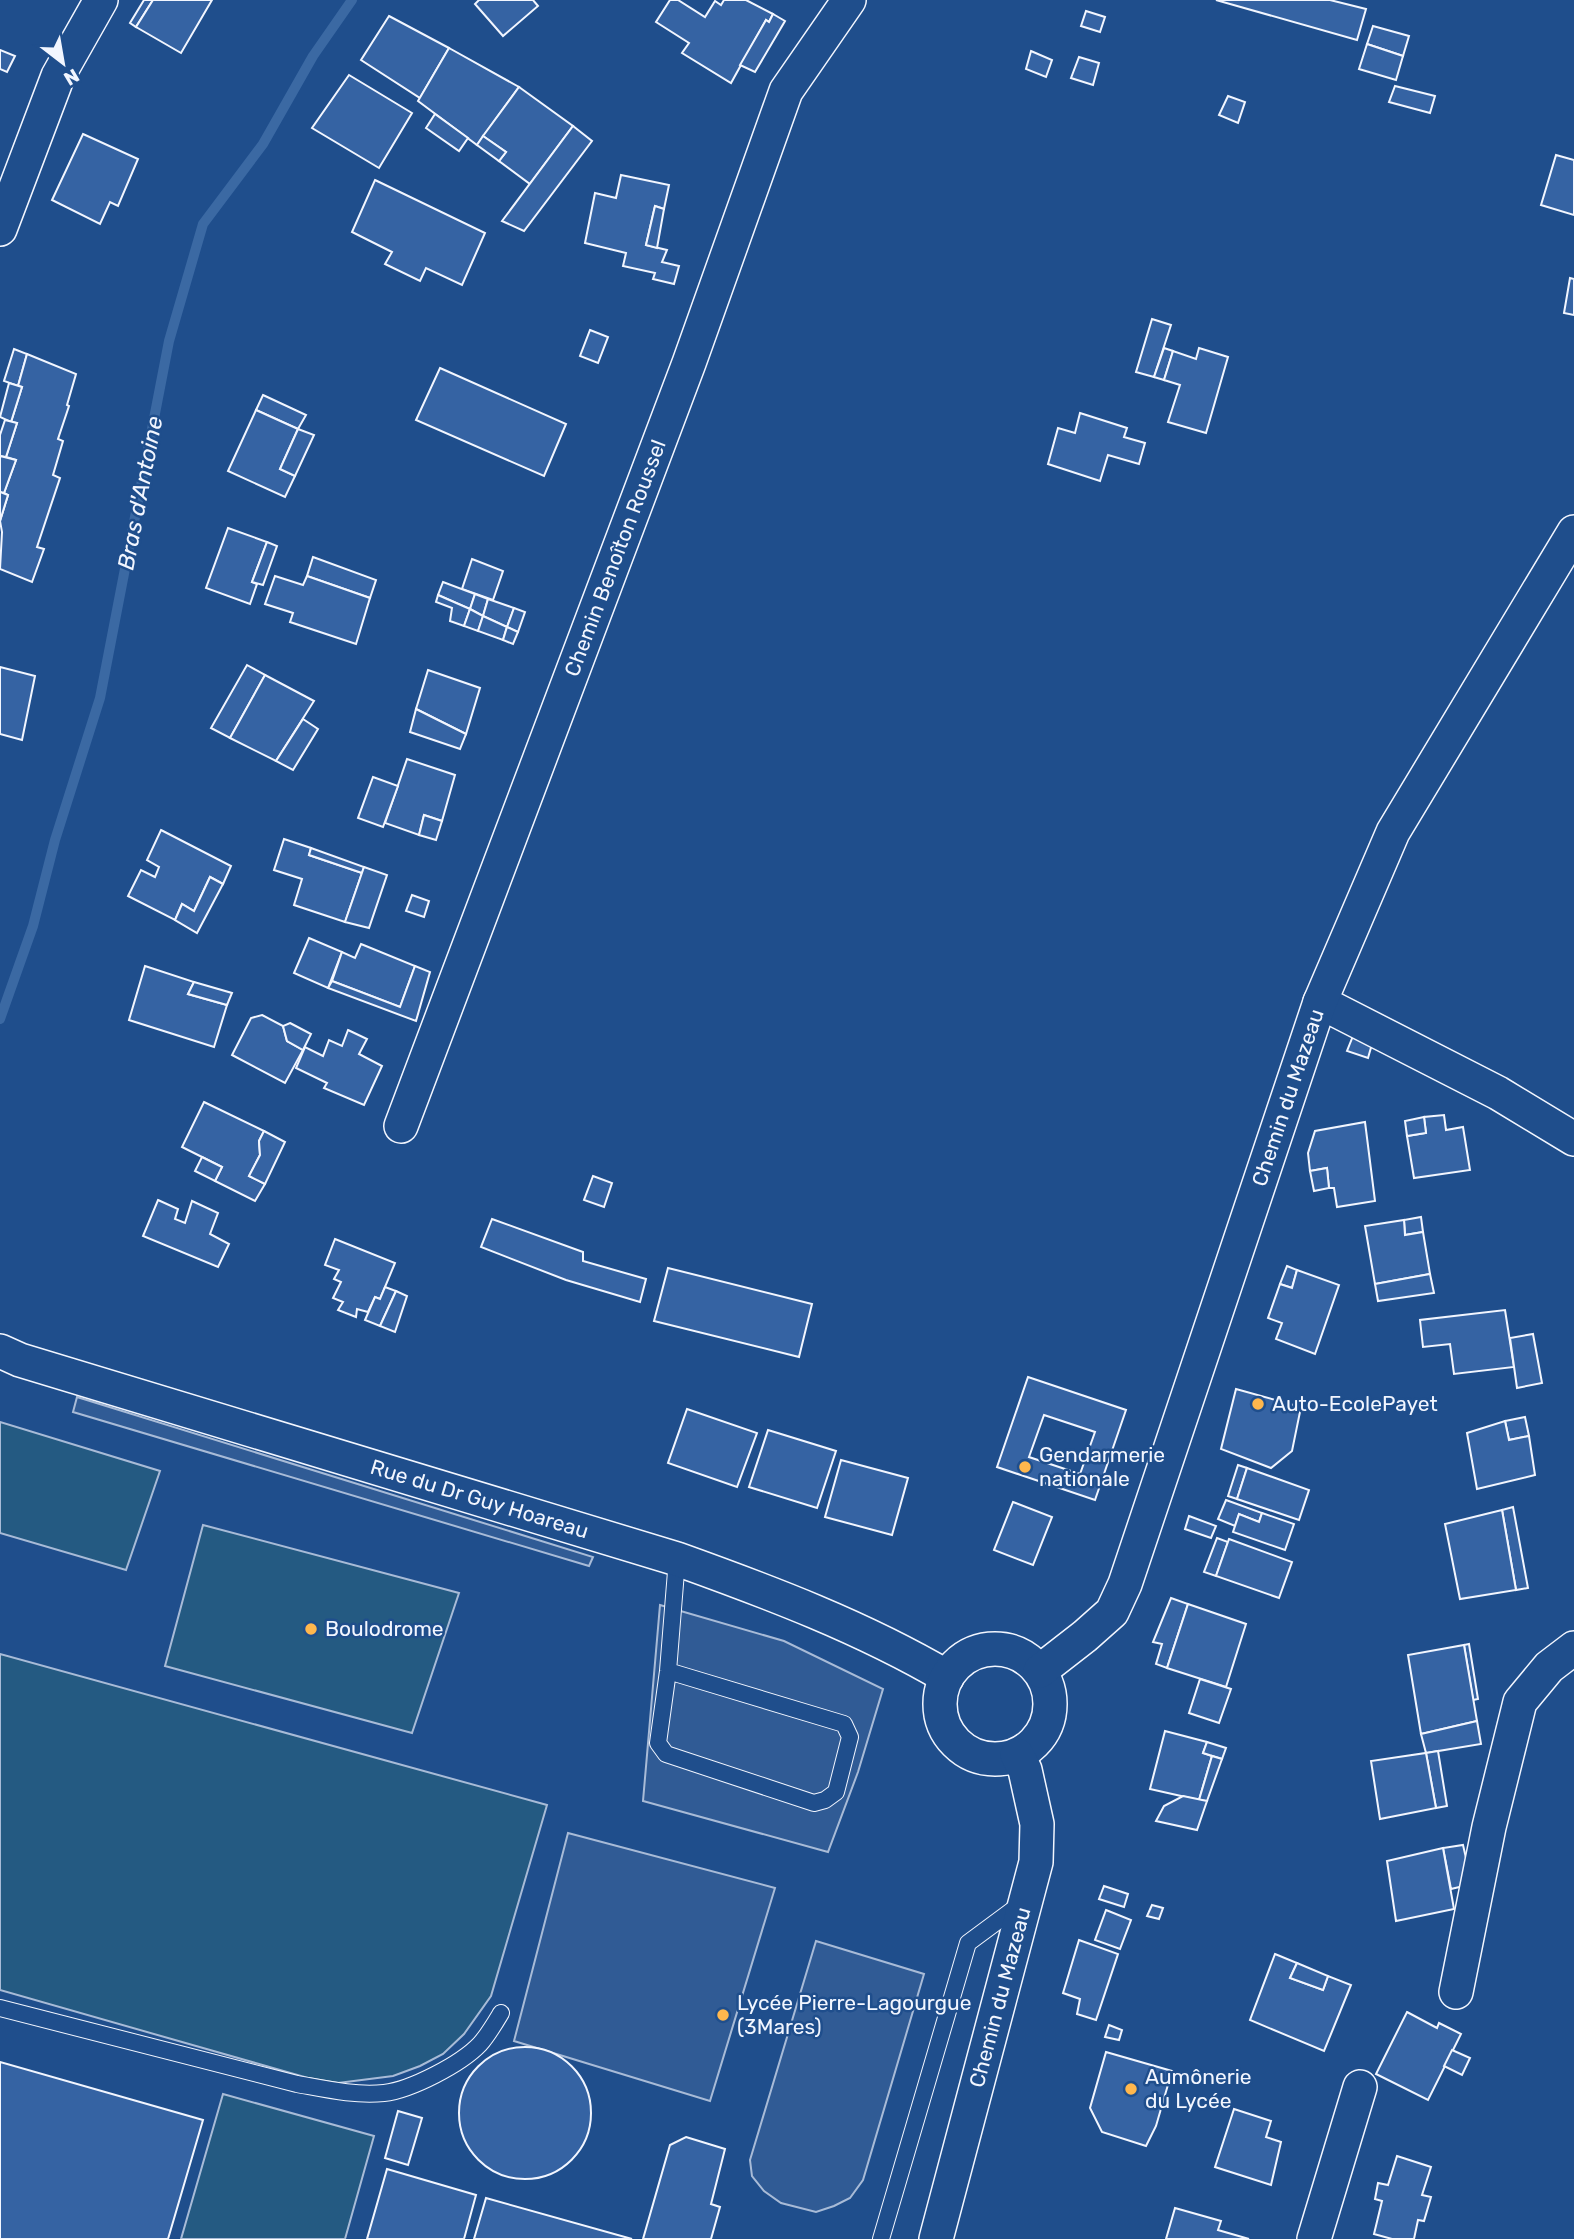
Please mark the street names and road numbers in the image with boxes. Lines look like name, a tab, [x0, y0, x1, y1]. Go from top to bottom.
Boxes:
street label: Chemin Benoîton Roussel	[559, 436, 671, 680]
street label: Chemin du Mazeau	[1246, 1006, 1329, 1189]
street label: Rue du Dr Guy Hoareau	[368, 1454, 592, 1543]
street label: Chemin du Mazeau	[964, 1904, 1035, 2090]

